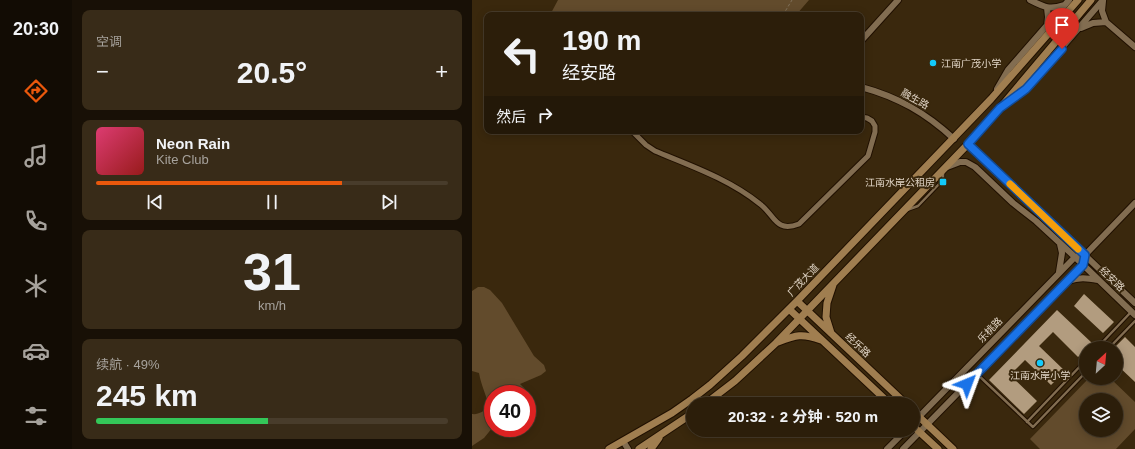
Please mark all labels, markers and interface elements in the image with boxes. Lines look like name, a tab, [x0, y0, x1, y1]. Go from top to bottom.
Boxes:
pin	[1045, 8, 1079, 49]
icon: arrive	[1051, 14, 1073, 36]
text: 20:30	[13, 19, 59, 39]
text: 190 m	[562, 25, 641, 56]
icon: left	[496, 28, 548, 80]
text: 空调	[96, 34, 122, 49]
text: 20.5°	[237, 56, 307, 89]
marker: 江南广茂小学	[928, 58, 938, 68]
place label: 江南广茂小学	[941, 58, 1001, 69]
text: −	[96, 59, 109, 84]
text: +	[435, 59, 448, 84]
text: 经安路	[562, 63, 616, 83]
icon: directions	[22, 77, 50, 105]
street label: 融生路	[899, 87, 931, 111]
icon: right	[534, 104, 556, 126]
text: 然后	[496, 108, 526, 125]
text: Neon Rain	[156, 135, 230, 152]
icon: music	[22, 142, 50, 170]
text: Kite Club	[156, 152, 209, 167]
place label: 江南水岸公租房	[865, 177, 935, 188]
marker: 江南水岸公租房	[938, 177, 948, 187]
icon: previous	[144, 191, 166, 213]
icon: pause	[261, 191, 283, 213]
icon: next	[378, 191, 400, 213]
icon: phone	[22, 207, 50, 235]
text: 31	[243, 243, 301, 301]
street label: 广茂大道	[785, 262, 821, 298]
street label: 经安路	[1097, 265, 1127, 293]
icon: climate	[22, 272, 50, 300]
text: km/h	[258, 298, 286, 313]
street label: 乐桃路	[976, 315, 1004, 345]
street label: 经乐路	[843, 331, 873, 359]
icon: car	[22, 337, 50, 365]
north arrow	[1079, 341, 1123, 385]
map controls	[1079, 341, 1123, 437]
text: 续航 · 49%	[96, 357, 160, 372]
marker: 江南水岸小学	[1035, 358, 1045, 368]
position arrow	[946, 363, 988, 405]
place label: 江南水岸小学	[1010, 370, 1070, 381]
text: 245 km	[96, 379, 198, 412]
speed limit sign: 40	[484, 385, 536, 437]
button: layers	[1079, 393, 1123, 437]
icon: filters	[22, 402, 50, 430]
text: 20:32 · 2 分钟 · 520 m	[728, 408, 878, 425]

